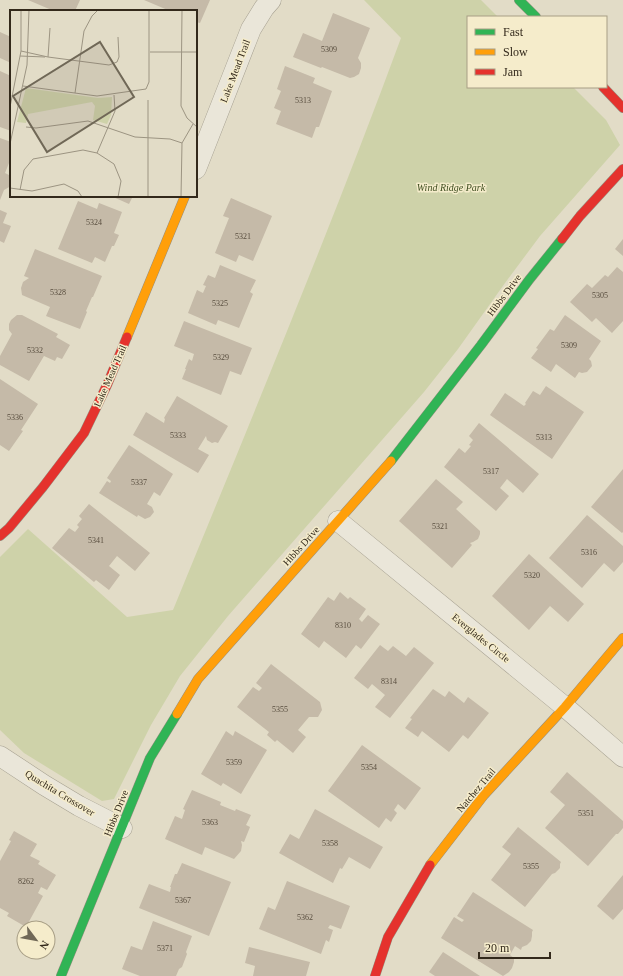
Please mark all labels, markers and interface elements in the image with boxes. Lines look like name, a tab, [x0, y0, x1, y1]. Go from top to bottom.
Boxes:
inset map	[10, 10, 197, 197]
legend	[467, 16, 607, 88]
text: Fast	[503, 25, 524, 39]
street label: Lake Mead Trail	[218, 38, 252, 104]
house number: 5309	[321, 45, 337, 54]
text: Slow	[503, 45, 528, 59]
text: Jam	[503, 65, 523, 79]
house number: 5313	[295, 96, 311, 105]
park label: Wind Ridge Park	[417, 182, 486, 193]
house number: 5324	[86, 218, 102, 227]
house number: 5321	[235, 232, 251, 241]
street label: Hibbs Drive	[485, 272, 524, 318]
house number: 5328	[50, 288, 66, 297]
house number: 5305	[592, 291, 608, 300]
house number: 5325	[212, 299, 228, 308]
house number: 5309	[561, 341, 577, 350]
street label: Lake Mead Trail	[91, 343, 129, 409]
house number: 5332	[27, 346, 43, 355]
house number: 5329	[213, 353, 229, 362]
house number: 5336	[7, 413, 23, 422]
house number: 5333	[170, 431, 186, 440]
house number: 5313	[536, 433, 552, 442]
house number: 5317	[483, 467, 499, 476]
house number: 5337	[131, 478, 147, 487]
house number: 5321	[432, 522, 448, 531]
street label: Hibbs Drive	[280, 524, 322, 568]
house number: 5341	[88, 536, 104, 545]
house number: 5316	[581, 548, 597, 557]
house number: 5320	[524, 571, 540, 580]
street label: Everglades Circle	[450, 611, 513, 665]
house number: 8310	[335, 621, 351, 630]
house number: 8314	[381, 677, 397, 686]
house number: 5355	[272, 705, 288, 714]
house number: 5359	[226, 758, 242, 767]
house number: 5354	[361, 763, 377, 772]
street label: Natchez Trail	[454, 766, 498, 814]
street label: Quachita Crossover	[23, 768, 97, 818]
street label: Hibbs Drive	[102, 788, 131, 838]
house number: 5351	[578, 809, 594, 818]
house number: 5363	[202, 818, 218, 827]
house number: 5358	[322, 839, 338, 848]
house number: 5355	[523, 862, 539, 871]
house number: 8262	[18, 877, 34, 886]
house number: 5367	[175, 896, 191, 905]
house number: 5362	[297, 913, 313, 922]
north arrow	[16, 920, 56, 960]
scale bar	[479, 934, 550, 960]
text: N	[37, 939, 52, 952]
text: 20 m	[485, 941, 510, 955]
house number: 5371	[157, 944, 173, 953]

